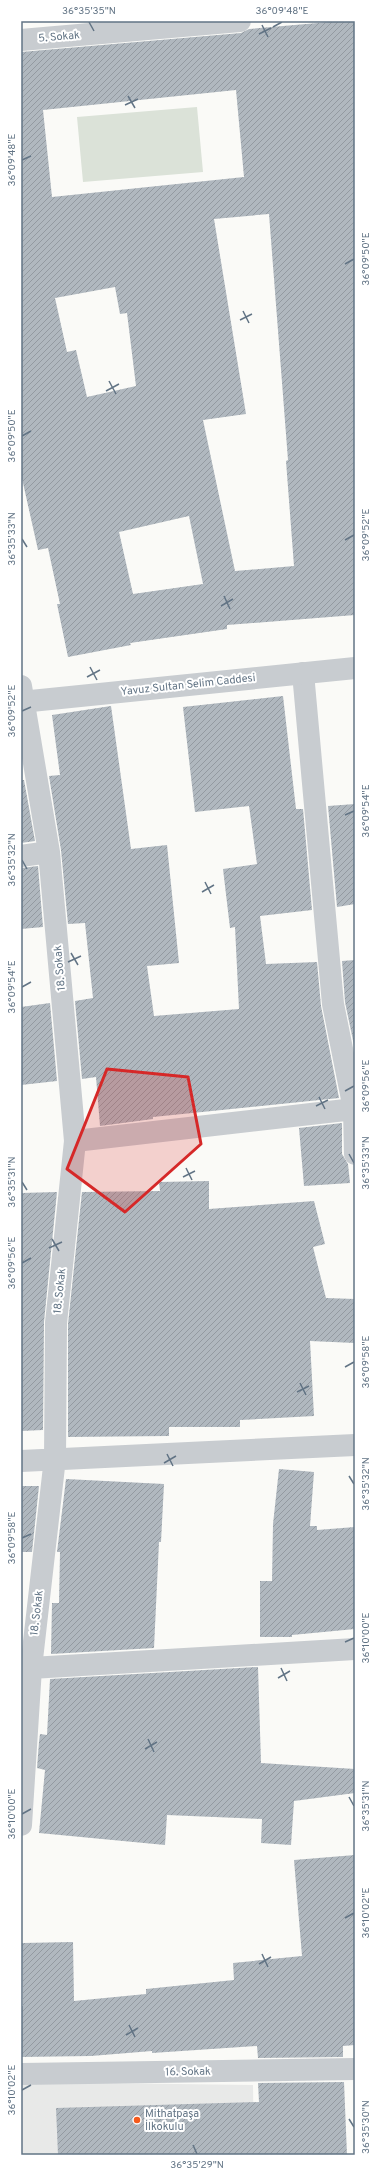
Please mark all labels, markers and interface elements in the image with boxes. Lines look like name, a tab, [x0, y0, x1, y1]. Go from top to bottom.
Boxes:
text: 36°35'35"N	[62, 5, 116, 18]
text: 36°09'48"E	[256, 5, 308, 18]
street label: 5. Sokak	[38, 28, 80, 46]
text: 36°09'48"E	[6, 134, 19, 186]
text: 36°09'50"E	[360, 232, 373, 286]
text: 36°09'50"E	[6, 409, 19, 463]
text: 36°09'52"E	[360, 509, 373, 561]
text: 36°35'33"N	[6, 512, 19, 566]
street label: Yavuz Sultan Selim Caddesi	[120, 671, 256, 699]
text: 36°09'52"E	[6, 685, 19, 737]
text: 36°09'54"E	[360, 784, 373, 838]
text: 36°35'32"N	[6, 833, 19, 887]
street label: 18. Sokak	[51, 945, 69, 991]
text: 36°09'54"E	[6, 960, 19, 1014]
text: 36°09'56"E	[360, 1060, 373, 1112]
text: 36°35'33"N	[360, 1136, 373, 1190]
text: 36°35'31"N	[6, 1156, 19, 1208]
text: 36°09'56"E	[6, 1237, 19, 1289]
street label: 18. Sokak	[51, 1267, 69, 1314]
text: 36°09'58"E	[360, 1336, 373, 1388]
text: 36°35'32"N	[360, 1457, 373, 1511]
text: 36°09'58"E	[6, 1512, 19, 1564]
street label: 18. Sokak	[27, 1589, 47, 1636]
text: 36°10'00"E	[360, 1612, 373, 1664]
text: 36°35'31"N	[360, 1780, 373, 1832]
text: 36°10'00"E	[6, 1788, 19, 1840]
text: 36°10'02"E	[360, 1888, 373, 1938]
text: 36°10'02"E	[6, 2065, 19, 2115]
street label: 16. Sokak	[165, 2065, 211, 2079]
text: 36°35'30"N	[360, 2100, 373, 2154]
place label: Mithatpaşa İlkokulu	[145, 2107, 199, 2134]
marker: Mithatpaşa İlkokulu	[132, 2115, 142, 2125]
text: 36°35'29"N	[170, 2159, 224, 2172]

